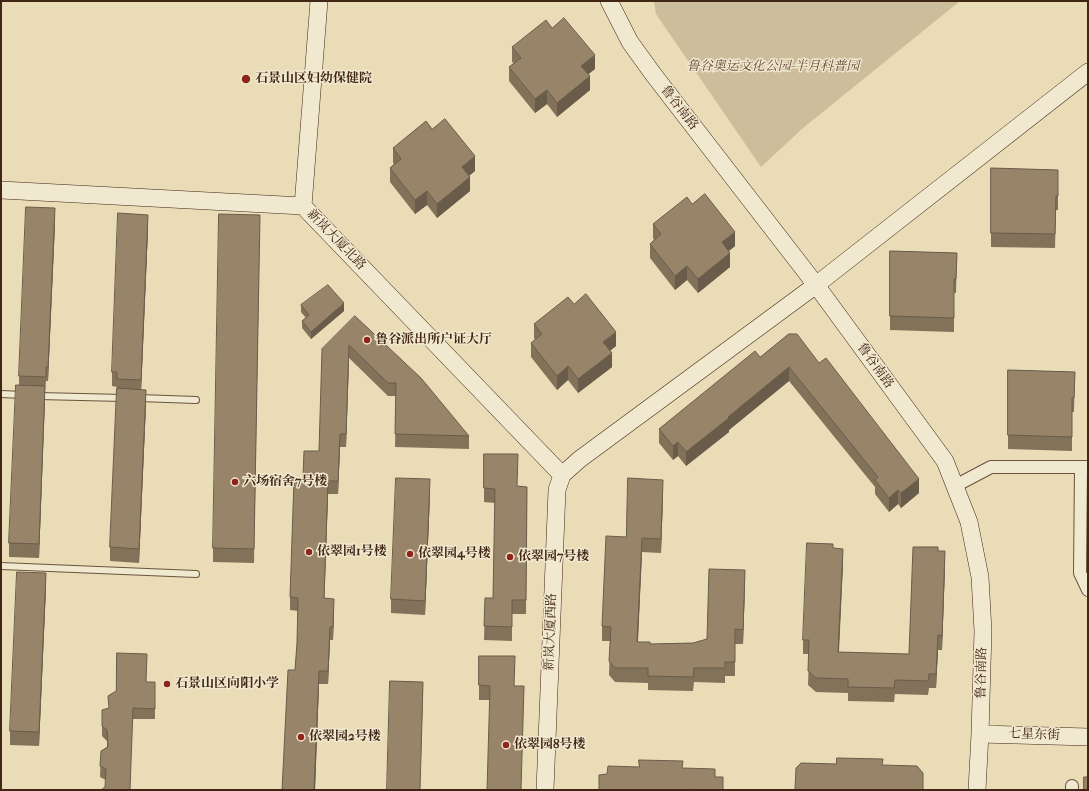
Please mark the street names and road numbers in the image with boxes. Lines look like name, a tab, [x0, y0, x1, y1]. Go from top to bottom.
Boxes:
street label: 鲁谷南路	[657, 83, 701, 133]
street label: 新岚大厦北路	[303, 207, 369, 273]
street label: 鲁谷南路	[853, 340, 897, 392]
street label: 新岚大厦西路	[542, 593, 560, 671]
street label: 鲁谷南路	[974, 647, 990, 699]
street label: 七星东街	[1008, 726, 1060, 744]

